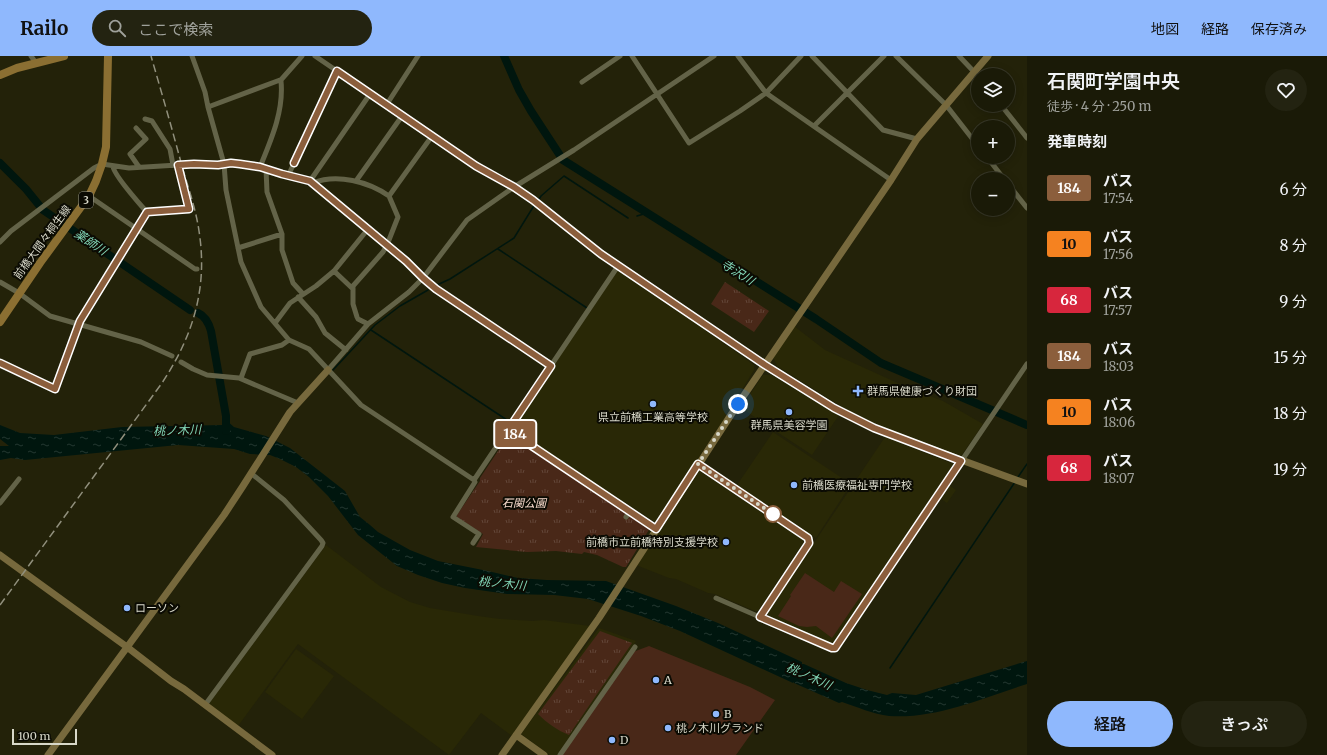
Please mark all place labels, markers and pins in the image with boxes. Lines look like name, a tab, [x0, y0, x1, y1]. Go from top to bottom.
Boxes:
place label: 群馬県健康づくり財団	[867, 384, 977, 398]
marker: 群馬県健康づくり財団	[852, 385, 864, 397]
marker: 県立前橋工業高等学校	[648, 399, 658, 409]
marker: 群馬県美容学園	[784, 407, 794, 417]
place label: 県立前橋工業高等学校	[598, 410, 708, 424]
place label: 群馬県美容学園	[751, 418, 828, 432]
place label: 前橋医療福祉専門学校	[802, 478, 912, 492]
marker: 前橋医療福祉専門学校	[789, 480, 799, 490]
unlabelled marker	[764, 505, 782, 523]
place label: 前橋市立前橋特別支援学校	[586, 535, 718, 549]
marker: 前橋市立前橋特別支援学校	[721, 537, 731, 547]
place label: ローソン	[135, 601, 179, 615]
marker: ローソン	[122, 603, 132, 613]
place label: A	[663, 673, 672, 687]
marker: A	[651, 675, 661, 685]
place label: B	[724, 707, 732, 721]
marker: B	[711, 709, 721, 719]
place label: 桃ノ木川グランド	[676, 721, 764, 735]
marker: 桃ノ木川グランド	[663, 723, 673, 733]
place label: D	[620, 733, 628, 747]
marker: D	[607, 735, 617, 745]

